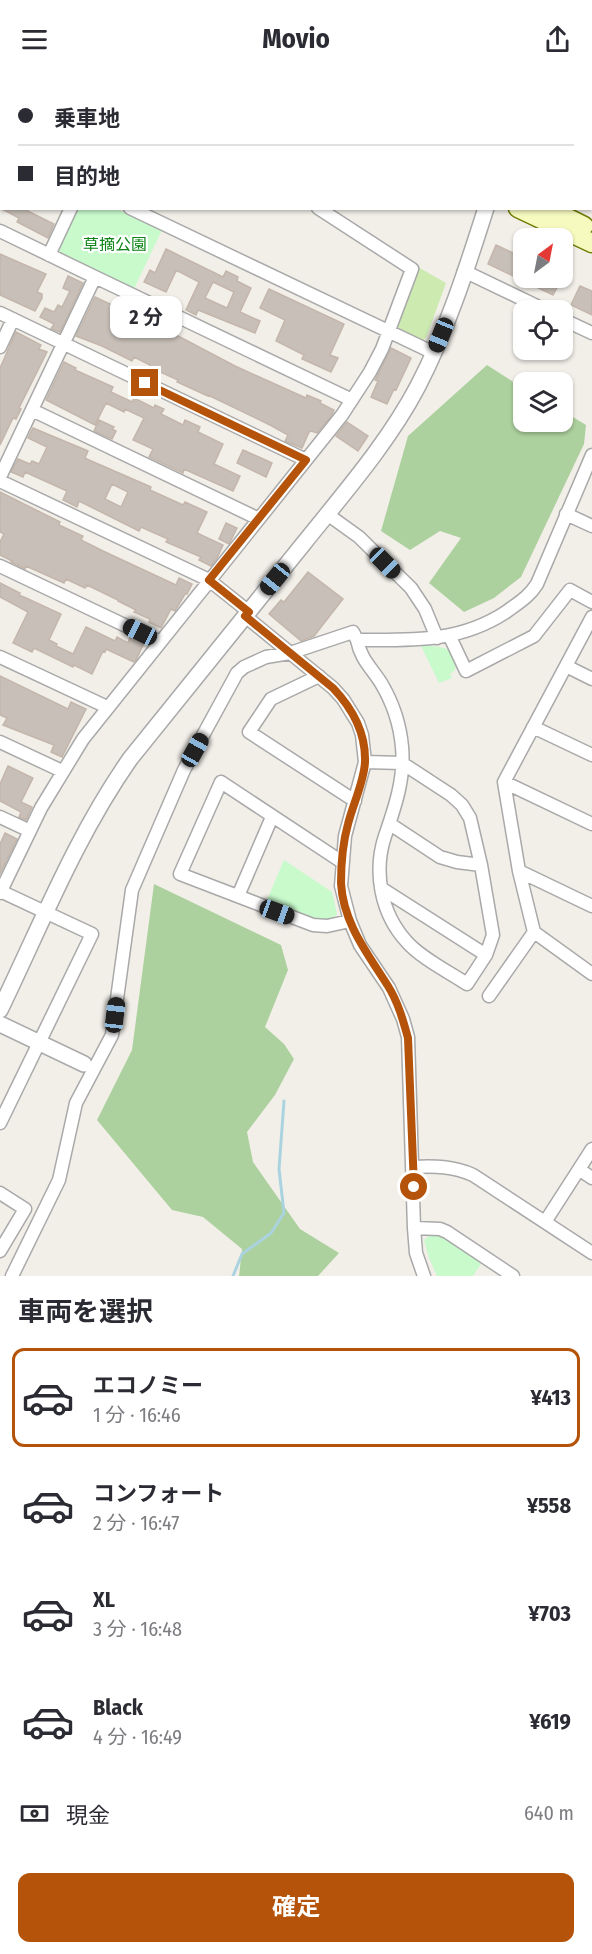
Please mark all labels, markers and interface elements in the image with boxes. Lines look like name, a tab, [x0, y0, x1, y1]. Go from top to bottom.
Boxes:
icon: menu	[18, 23, 51, 56]
text: Movio	[262, 23, 330, 55]
icon: share	[541, 23, 574, 56]
text: 乗車地	[54, 105, 120, 132]
text: 目的地	[54, 163, 120, 190]
north arrow	[513, 228, 573, 288]
map controls	[513, 228, 573, 432]
park label: 草摘公園	[83, 235, 147, 254]
callout: 2 分	[109, 296, 181, 338]
button: locate	[513, 300, 573, 360]
text: 2 分	[129, 305, 163, 329]
car	[426, 315, 456, 355]
route end	[131, 369, 158, 396]
button: layers	[513, 372, 573, 432]
car	[366, 544, 404, 582]
car	[257, 559, 293, 599]
car	[120, 616, 160, 648]
car	[178, 730, 212, 770]
car	[257, 897, 297, 927]
car	[104, 996, 126, 1034]
route start	[400, 1173, 427, 1200]
text: 車両を選択	[18, 1296, 153, 1328]
icon: car	[21, 1371, 75, 1425]
text: エコノミー	[93, 1372, 203, 1399]
text: ¥413	[531, 1384, 571, 1411]
text: 1 分 · 16:46	[93, 1403, 181, 1427]
icon: car	[21, 1479, 75, 1533]
text: コンフォート	[93, 1480, 224, 1507]
text: ¥558	[527, 1492, 571, 1519]
text: 2 分 · 16:47	[93, 1511, 179, 1535]
text: XL	[93, 1586, 115, 1613]
icon: car	[21, 1587, 75, 1641]
text: ¥703	[528, 1600, 571, 1627]
text: 3 分 · 16:48	[93, 1617, 182, 1641]
text: Black	[93, 1694, 143, 1721]
icon: car	[21, 1695, 75, 1749]
text: ¥619	[529, 1708, 571, 1735]
text: 4 分 · 16:49	[93, 1725, 182, 1749]
icon: cash	[18, 1797, 51, 1830]
text: 640 m	[524, 1801, 574, 1825]
text: 現金	[66, 1802, 110, 1829]
button: 確定	[18, 1873, 574, 1942]

